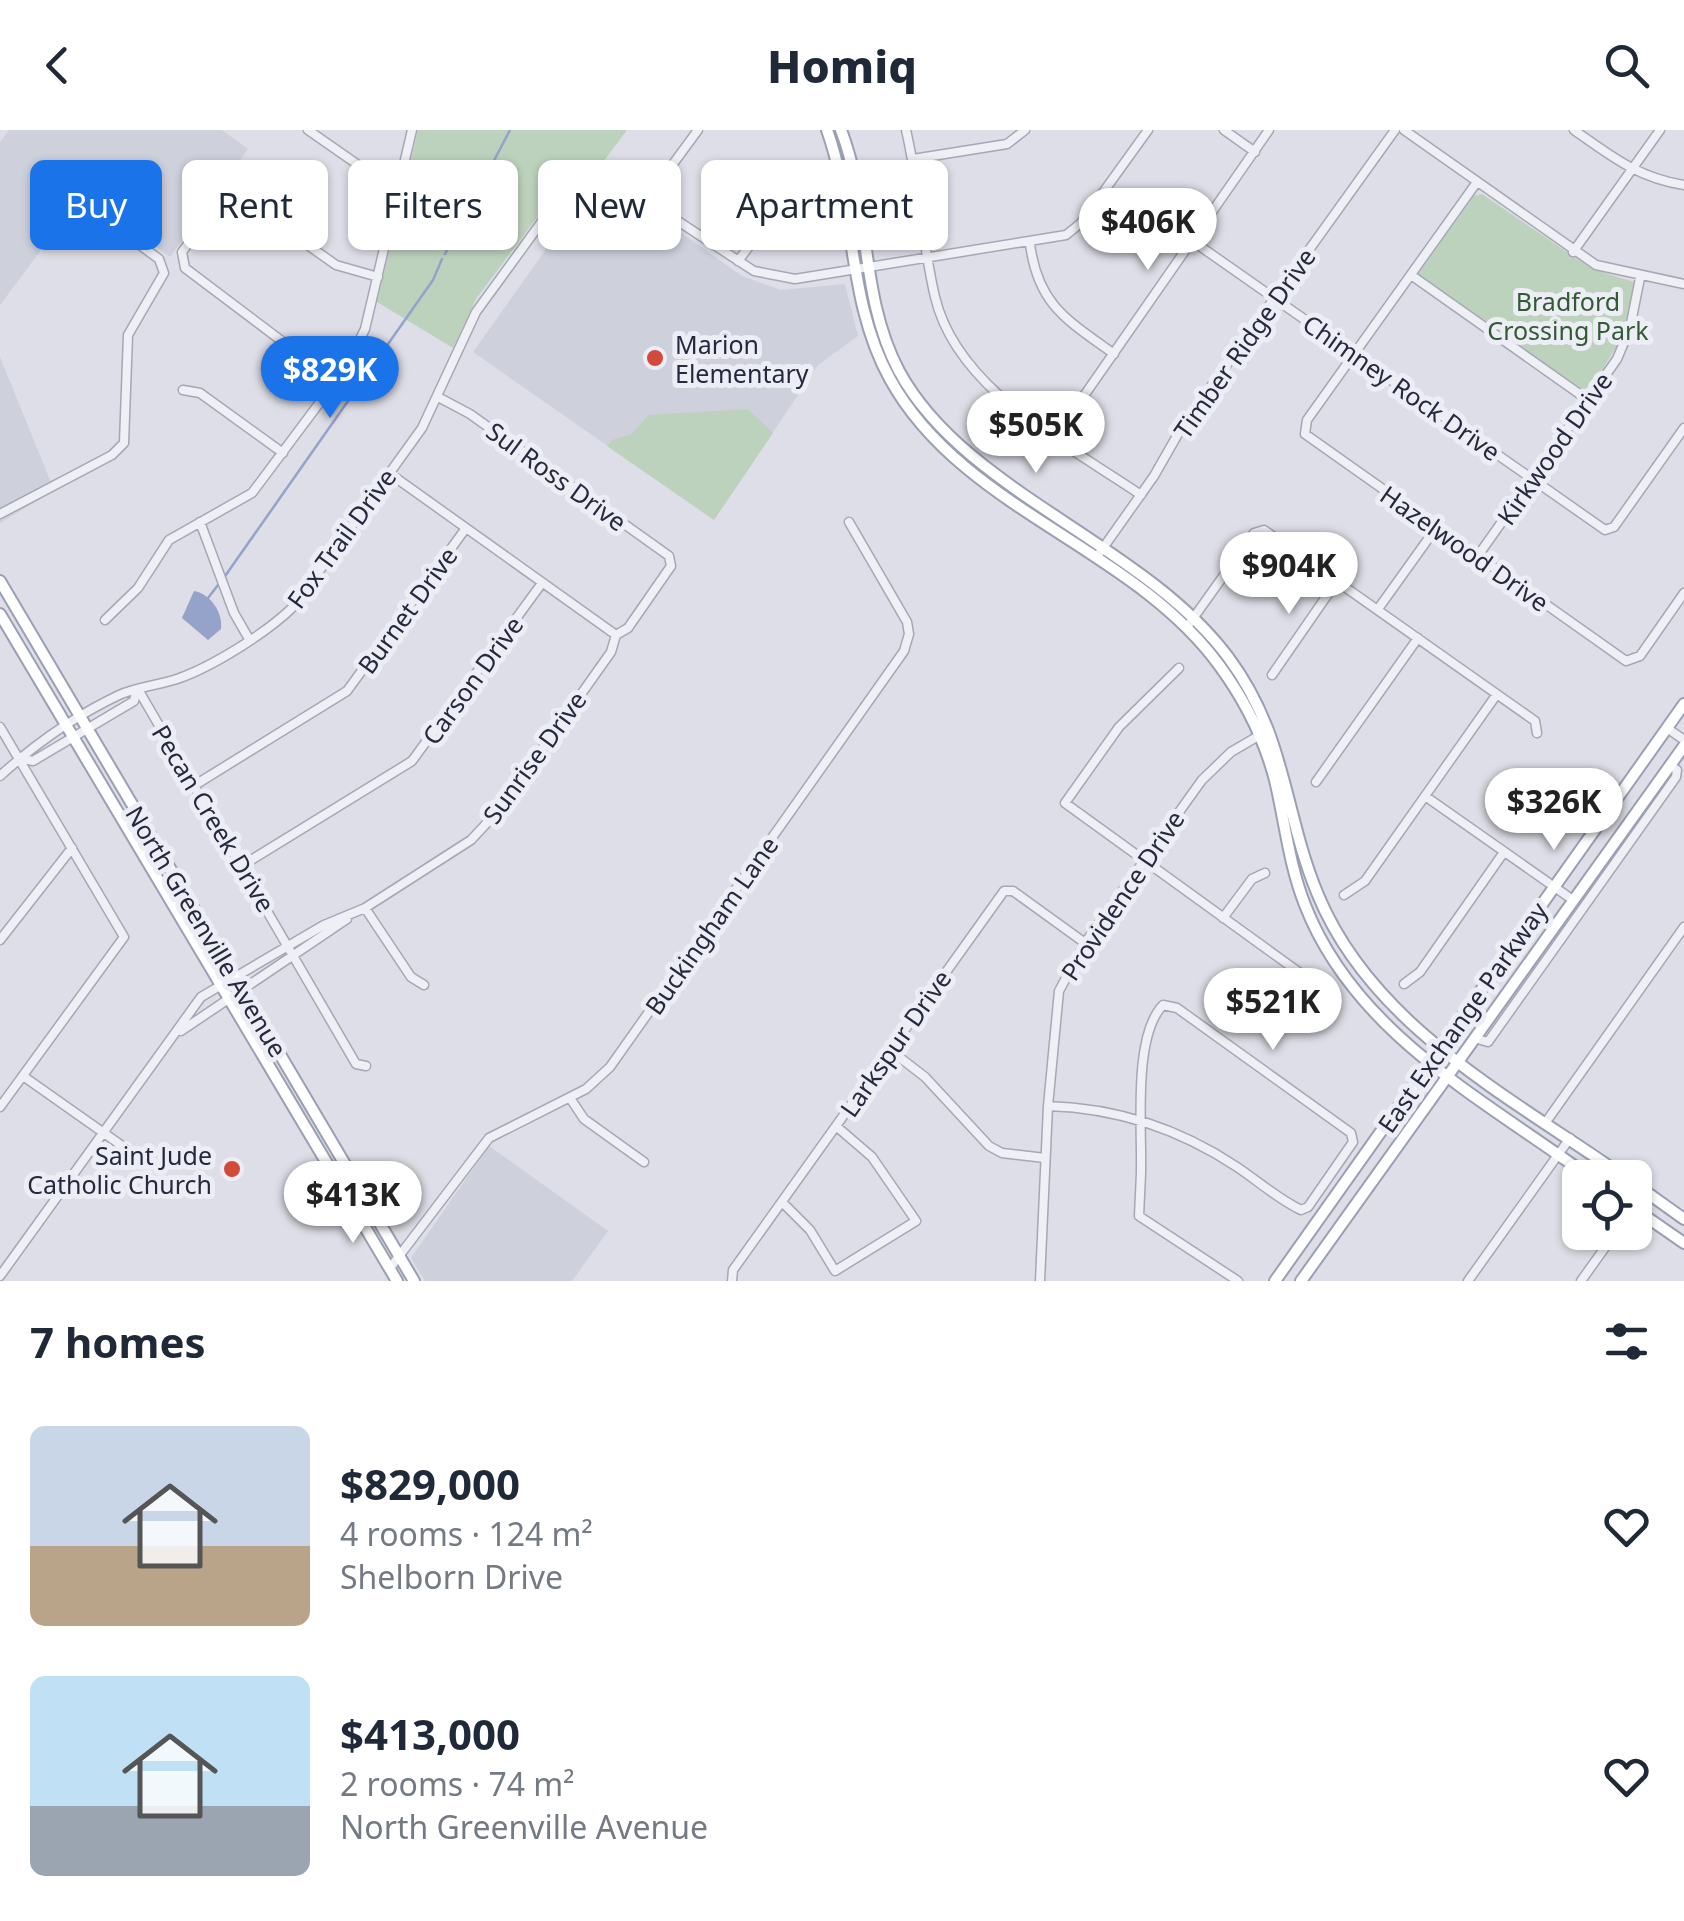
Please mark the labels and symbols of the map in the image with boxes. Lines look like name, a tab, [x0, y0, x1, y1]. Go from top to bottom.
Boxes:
pin: $406K	[1078, 188, 1218, 273]
street label: Timber Ridge Drive	[1165, 241, 1323, 445]
park label: Bradford Crossing Park	[1487, 284, 1649, 347]
street label: Chimney Rock Drive	[1297, 306, 1507, 468]
place label: Marion Elementary	[675, 327, 809, 390]
pin: $829K	[260, 336, 400, 421]
marker: Marion Elementary	[644, 347, 666, 369]
street label: Kirkwood Drive	[1489, 365, 1619, 531]
pin: $505K	[966, 391, 1106, 476]
street label: Sul Ross Drive	[480, 414, 634, 538]
street label: Fox Trail Drive	[279, 461, 403, 615]
street label: Hazelwood Drive	[1374, 477, 1556, 619]
pin: $904K	[1219, 532, 1359, 617]
street label: Burnet Drive	[349, 540, 465, 680]
street label: Carson Drive	[414, 609, 530, 751]
street label: Sunrise Drive	[474, 684, 594, 830]
street label: Pecan Creek Drive	[145, 718, 283, 918]
pin: $326K	[1484, 768, 1624, 853]
street label: North Greenville Avenue	[118, 799, 296, 1063]
street label: Providence Drive	[1053, 803, 1191, 987]
street label: Buckingham Lane	[637, 829, 785, 1021]
street label: East Exchange Parkway	[1369, 895, 1555, 1139]
street label: Larkspur Drive	[832, 963, 958, 1123]
pin: $521K	[1203, 968, 1343, 1053]
place label: Saint Jude Catholic Church	[27, 1138, 212, 1201]
marker: Saint Jude Catholic Church	[221, 1158, 243, 1180]
pin: $413K	[283, 1161, 423, 1246]

